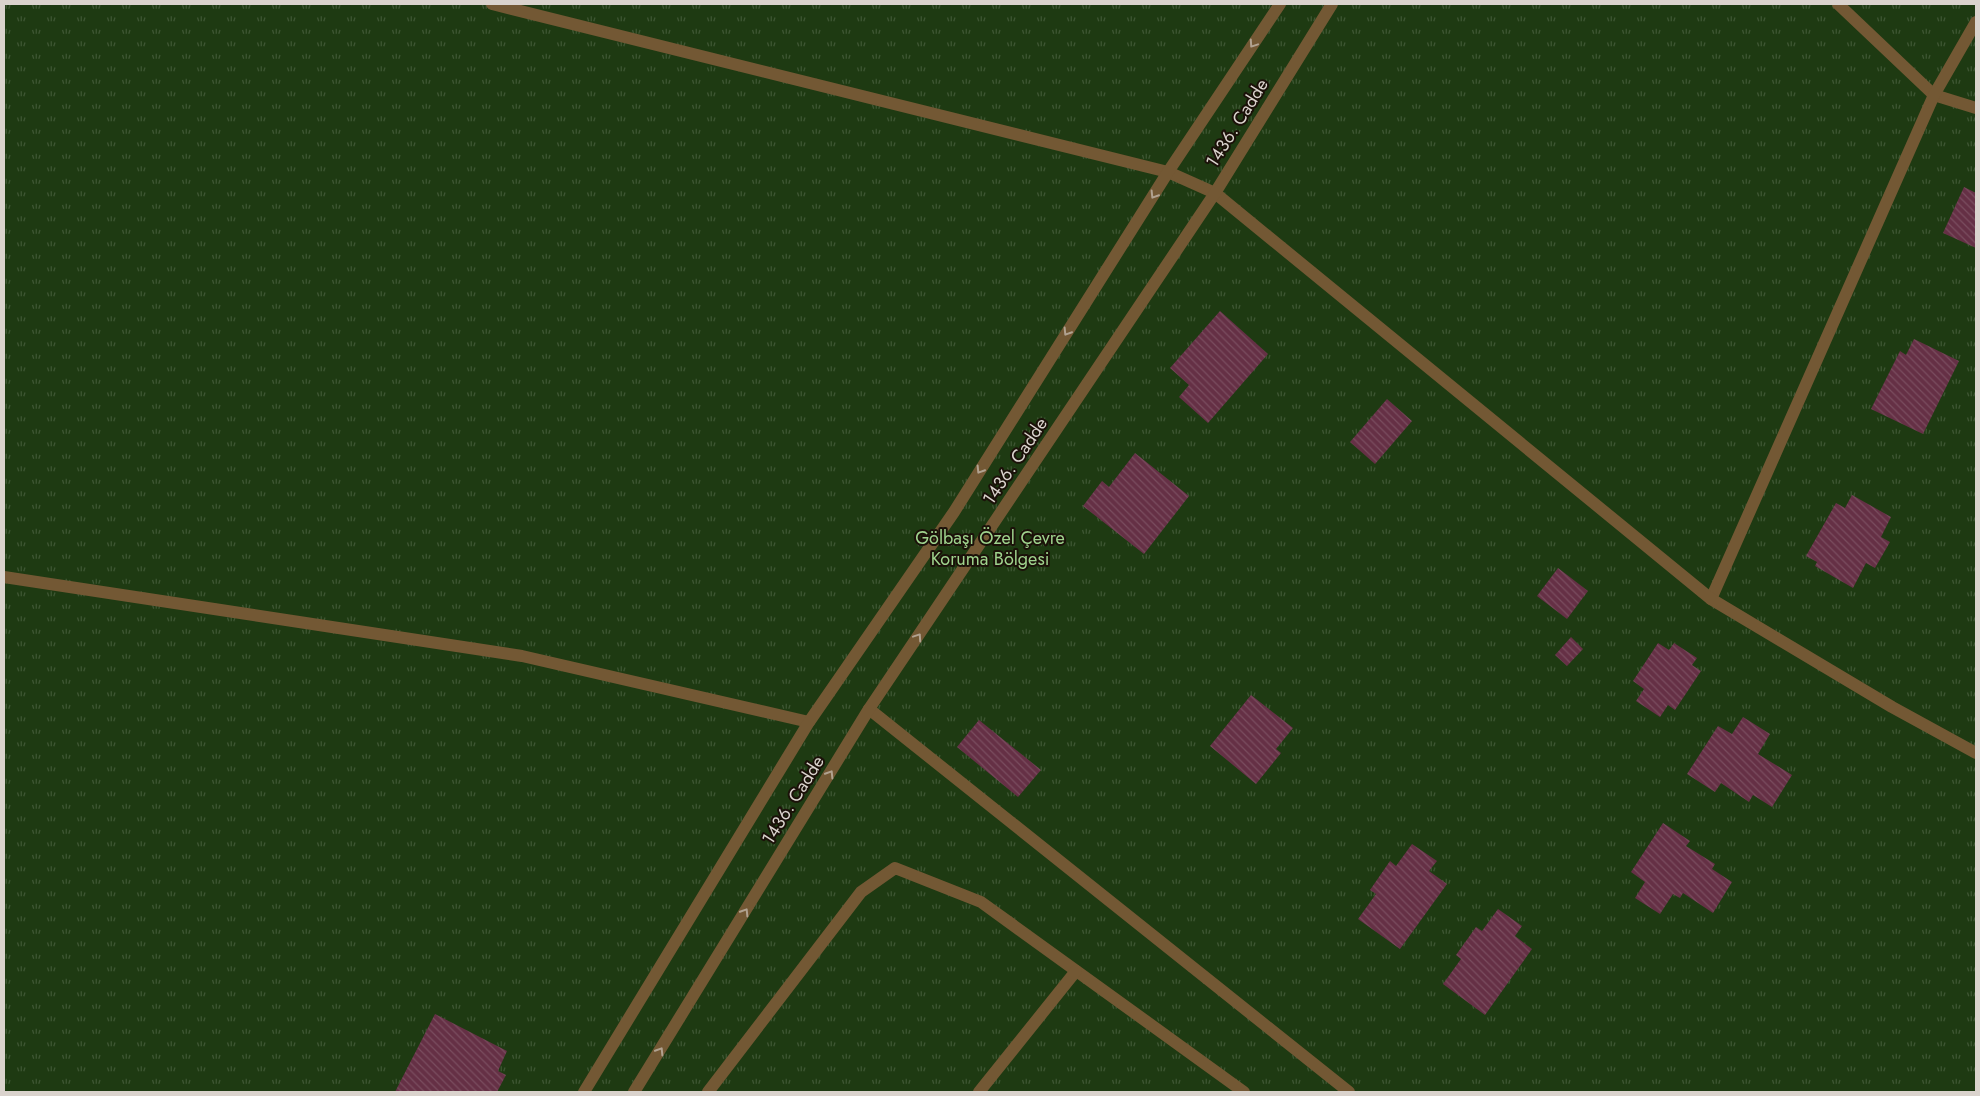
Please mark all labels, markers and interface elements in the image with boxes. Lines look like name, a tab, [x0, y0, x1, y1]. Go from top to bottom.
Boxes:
one-way arrow	[1250, 39, 1259, 48]
street label: 1436. Cadde	[1199, 74, 1275, 172]
one-way arrow	[1150, 189, 1160, 198]
one-way arrow	[1064, 327, 1073, 336]
street label: 1436. Cadde	[976, 412, 1054, 510]
one-way arrow	[977, 464, 987, 473]
park label: Gölbaşı Özel Çevre Koruma Bölgesi	[915, 525, 1065, 572]
one-way arrow	[912, 633, 921, 643]
street label: 1436. Cadde	[755, 751, 831, 849]
one-way arrow	[823, 770, 833, 779]
one-way arrow	[738, 909, 748, 918]
one-way arrow	[653, 1047, 663, 1056]

